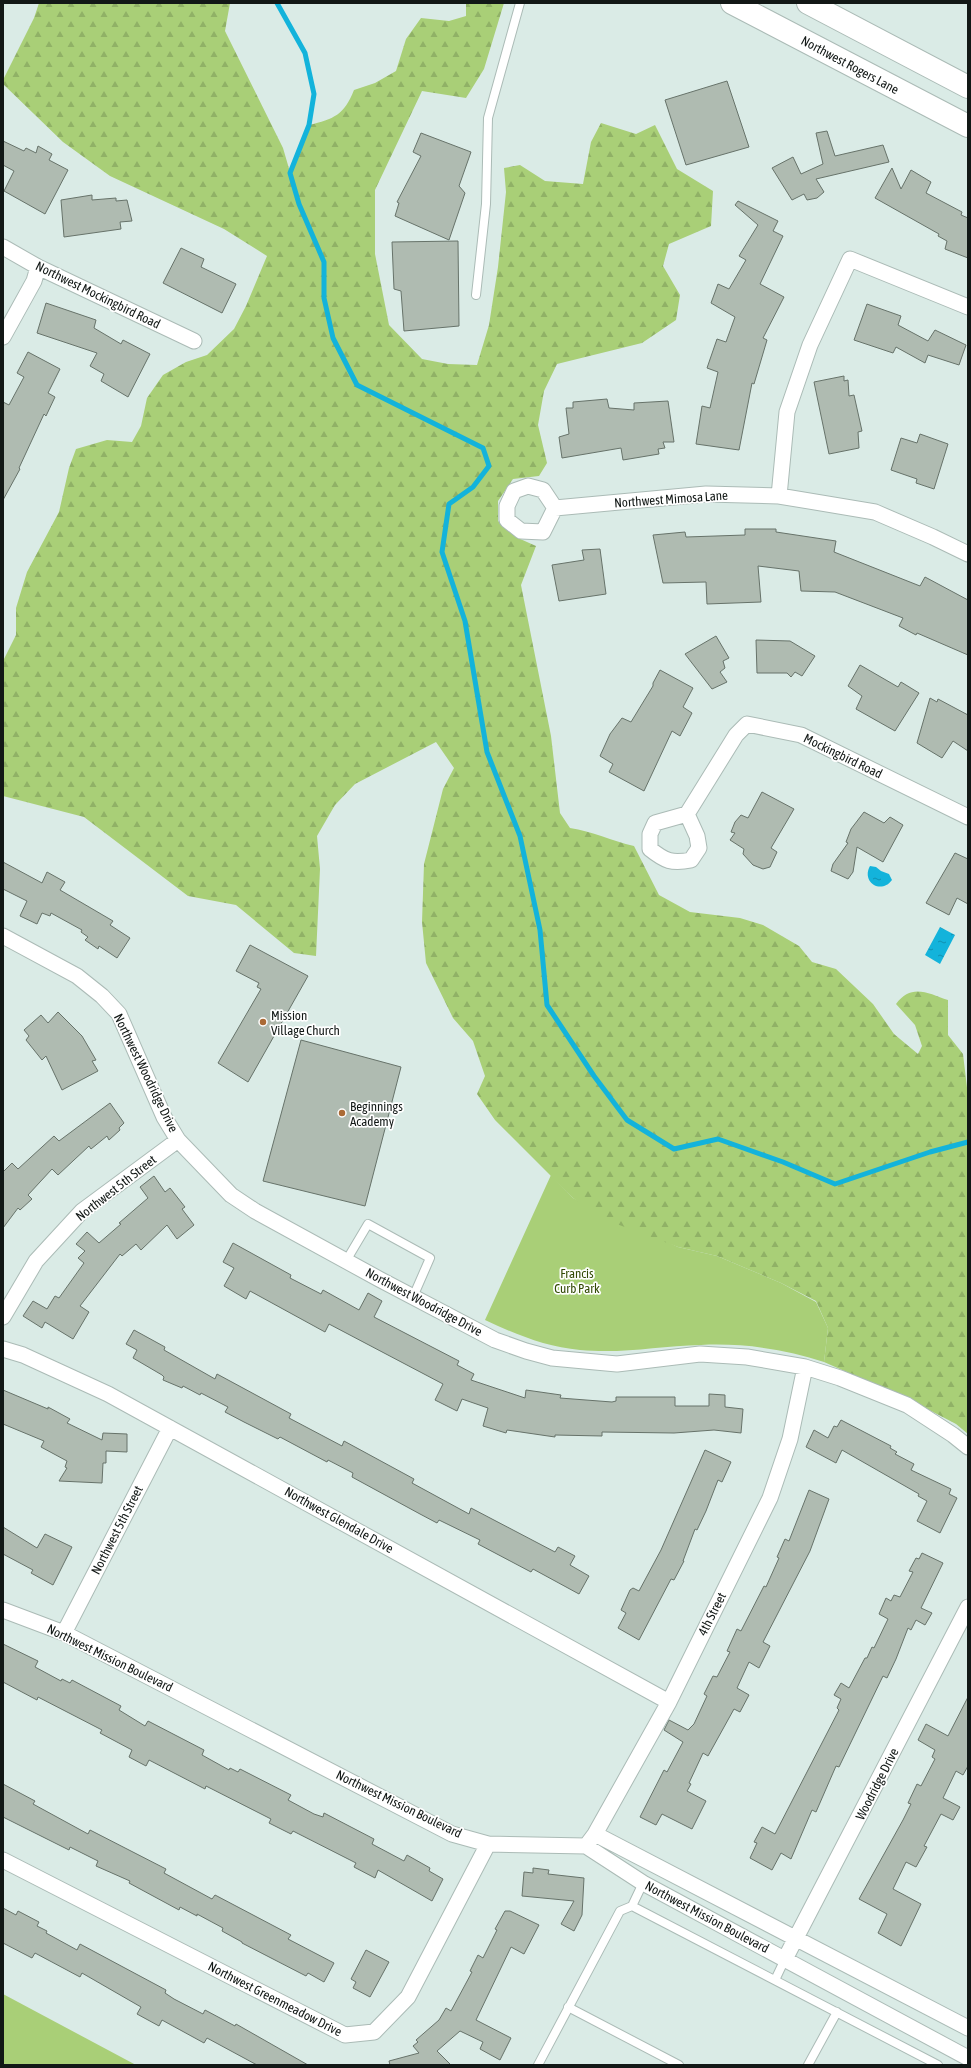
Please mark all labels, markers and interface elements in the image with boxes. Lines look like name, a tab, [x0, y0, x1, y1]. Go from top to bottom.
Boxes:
street label: Northwest Rogers Lane	[799, 33, 902, 97]
street label: Northwest Mockingbird Road	[33, 258, 163, 332]
street label: Northwest Mimosa Lane	[614, 488, 728, 510]
street label: Mockingbird Road	[801, 730, 885, 782]
place label: Mission Village Church	[271, 1008, 340, 1038]
street label: Northwest Woodridge Drive	[111, 1011, 181, 1135]
marker: Mission Village Church	[258, 1017, 268, 1027]
place label: Beginnings Academy	[350, 1099, 403, 1129]
marker: Beginnings Academy	[337, 1108, 347, 1118]
street label: Northwest 5th Street	[73, 1152, 159, 1224]
street label: Northwest Woodridge Drive	[363, 1265, 485, 1339]
park label: Francis Curb Park	[554, 1266, 600, 1296]
street label: Northwest 5th Street	[88, 1483, 146, 1577]
street label: Northwest Glendale Drive	[282, 1484, 396, 1556]
street label: 4th Street	[695, 1590, 729, 1638]
street label: Northwest Mission Boulevard	[45, 1621, 175, 1695]
street label: Woodridge Drive	[852, 1745, 902, 1822]
street label: Northwest Mission Boulevard	[334, 1767, 464, 1841]
street label: Northwest Mission Boulevard	[642, 1878, 772, 1956]
street label: Northwest Greenmeadow Drive	[206, 1959, 344, 2039]

